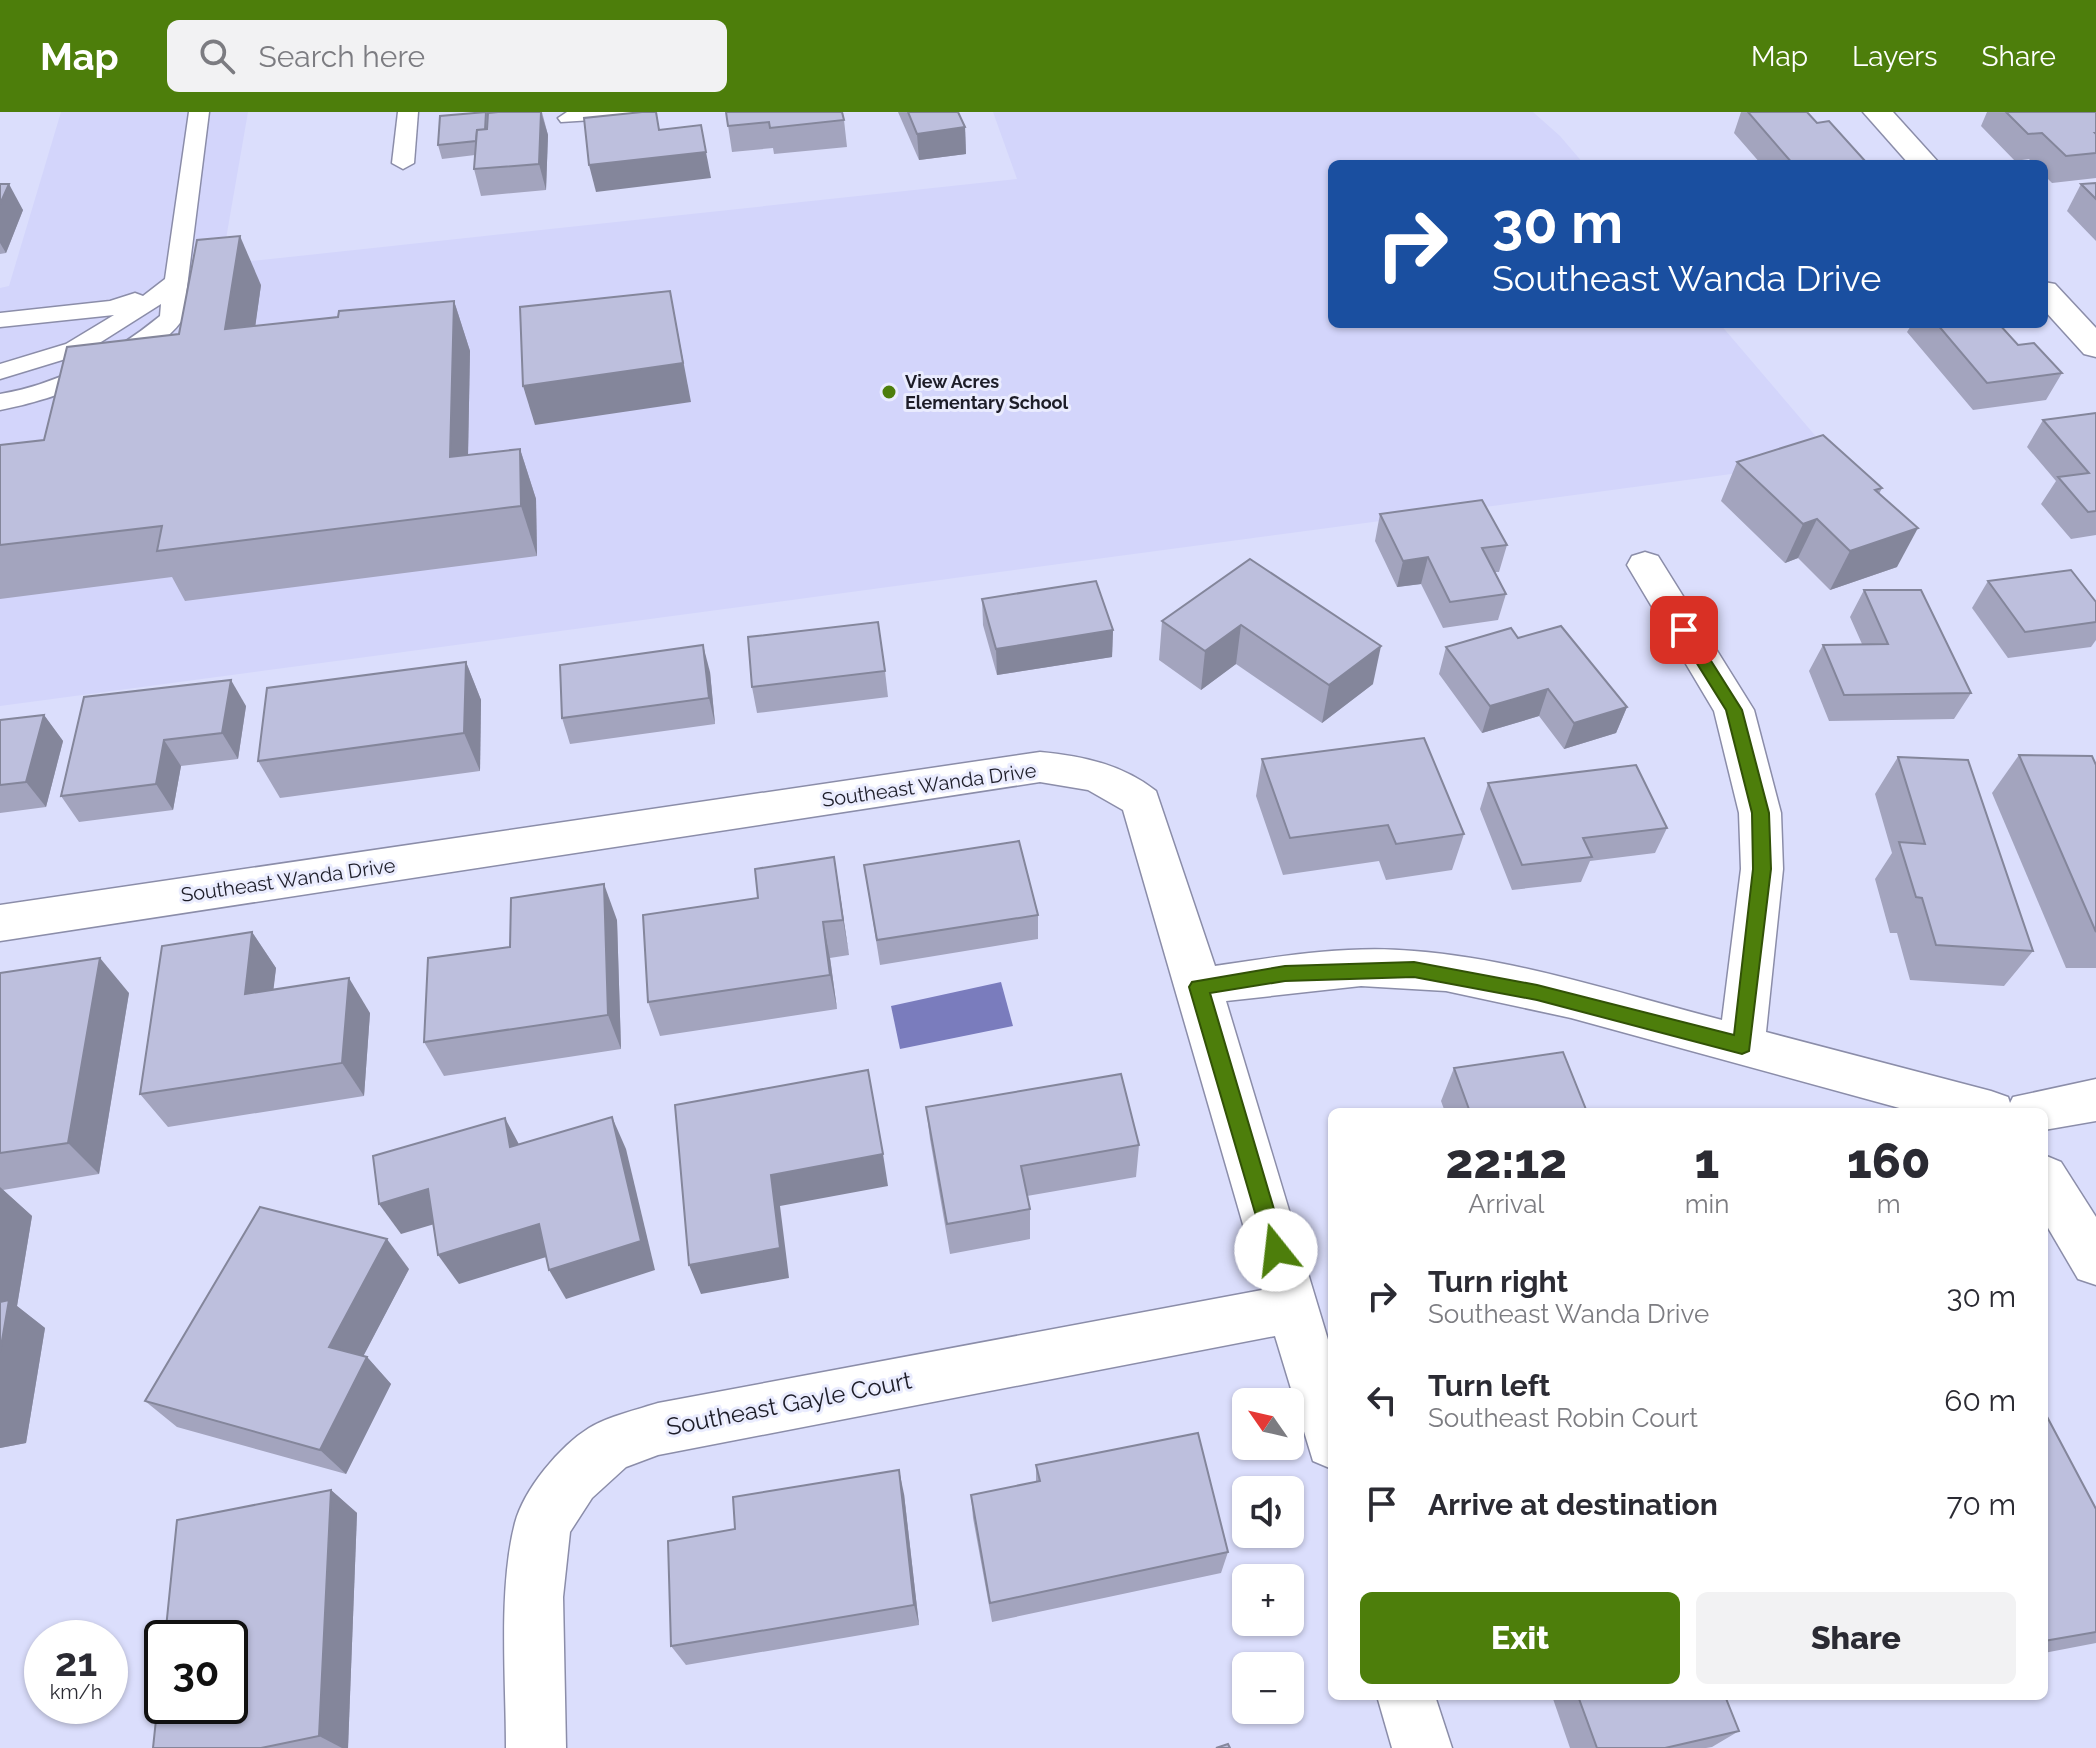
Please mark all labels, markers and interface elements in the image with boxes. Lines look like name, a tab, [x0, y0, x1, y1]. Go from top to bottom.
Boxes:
search box	[167, 20, 727, 92]
text: Map	[40, 34, 119, 79]
icon: search	[195, 34, 239, 78]
text: Search here	[259, 39, 425, 74]
text: Map	[1751, 40, 1808, 73]
text: Layers	[1852, 40, 1938, 73]
text: Share	[1982, 40, 2056, 73]
text: 30 m	[1492, 190, 1623, 256]
icon: right	[1360, 192, 1464, 296]
text: Southeast Wanda Drive	[1492, 257, 1881, 299]
place label: View Acres Elementary School	[905, 371, 1069, 413]
marker: View Acres Elementary School	[880, 383, 898, 401]
pin	[1650, 596, 1718, 664]
icon: arrive	[1662, 608, 1706, 652]
street label: Southeast Wanda Drive	[820, 758, 1038, 812]
street label: Southeast Wanda Drive	[179, 853, 397, 907]
text: 22:12	[1446, 1133, 1567, 1189]
text: 1	[1695, 1133, 1719, 1189]
text: 160	[1847, 1133, 1930, 1189]
text: Arrival	[1468, 1189, 1544, 1219]
text: min	[1685, 1189, 1729, 1219]
text: m	[1877, 1189, 1901, 1219]
position arrow	[1234, 1208, 1318, 1292]
text: Turn right	[1428, 1264, 1568, 1299]
icon: right	[1360, 1274, 1404, 1318]
text: 30 m	[1946, 1279, 2016, 1314]
text: Southeast Wanda Drive	[1428, 1299, 1709, 1329]
street label: Southeast Gayle Court	[664, 1366, 914, 1442]
text: Turn left	[1428, 1368, 1550, 1403]
icon: left	[1360, 1378, 1404, 1422]
text: 60 m	[1944, 1383, 2016, 1418]
north arrow	[1232, 1388, 1304, 1460]
map controls	[1232, 1388, 1304, 1724]
text: Southeast Robin Court	[1428, 1403, 1698, 1433]
button: sound	[1232, 1476, 1304, 1548]
icon: arrive	[1360, 1482, 1404, 1526]
text: Arrive at destination	[1428, 1487, 1718, 1522]
text: 70 m	[1946, 1487, 2016, 1522]
button: +	[1232, 1564, 1304, 1636]
button: Exit	[1360, 1592, 1680, 1684]
button: Share	[1696, 1592, 2016, 1684]
speed limit sign: 30	[144, 1620, 248, 1724]
text: 21	[55, 1638, 97, 1685]
button: −	[1232, 1652, 1304, 1724]
text: km/h	[50, 1680, 102, 1704]

